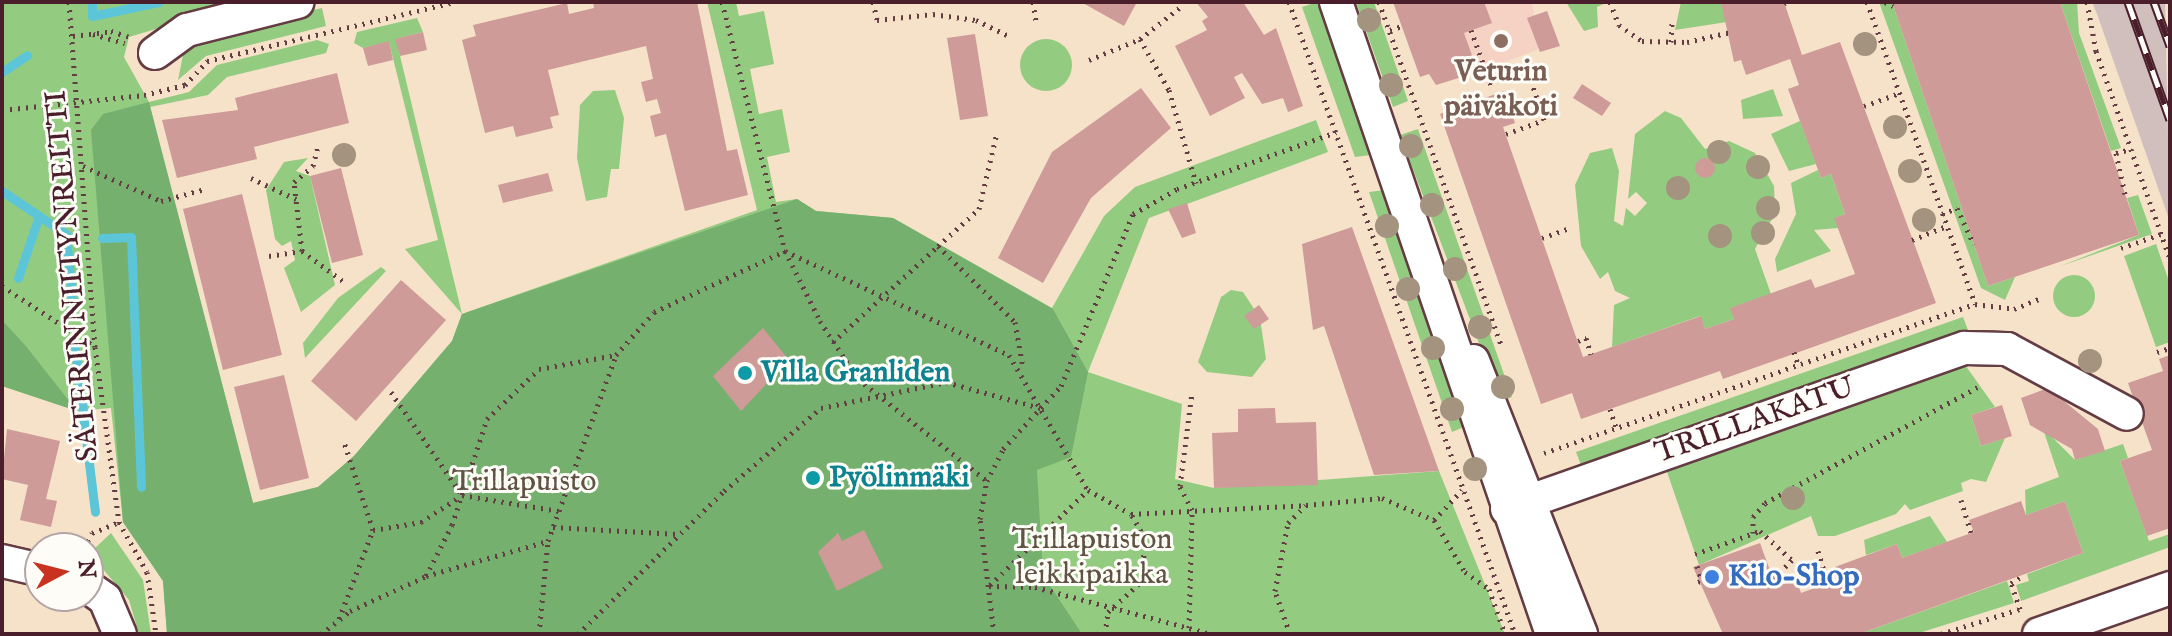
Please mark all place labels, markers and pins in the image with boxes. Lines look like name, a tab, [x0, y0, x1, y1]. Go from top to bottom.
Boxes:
marker: Veturin päiväkoti	[1492, 32, 1510, 50]
place label: Veturin päiväkoti	[1444, 54, 1558, 124]
place label: Villa Granliden	[761, 355, 950, 391]
marker: Villa Granliden	[736, 364, 754, 382]
place label: Pyölinmäki	[829, 460, 969, 496]
marker: Pyölinmäki	[804, 469, 822, 487]
place label: Kilo-Shop	[1728, 559, 1860, 595]
marker: Kilo-Shop	[1703, 568, 1721, 586]

